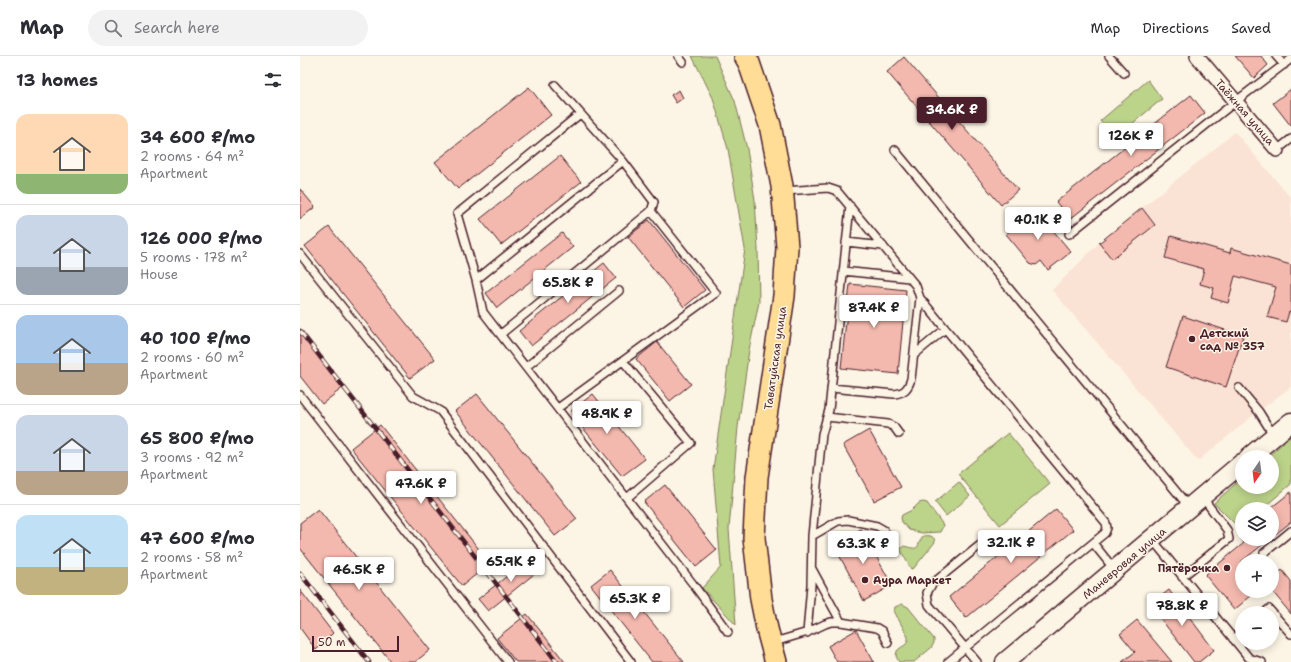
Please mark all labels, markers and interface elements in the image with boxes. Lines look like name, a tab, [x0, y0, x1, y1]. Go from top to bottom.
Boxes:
search box	[88, 10, 368, 46]
text: Map	[20, 15, 64, 40]
icon: search	[102, 17, 124, 39]
text: Search here	[134, 18, 220, 38]
text: Map	[1091, 19, 1121, 37]
text: Directions	[1143, 19, 1209, 37]
text: Saved	[1231, 19, 1271, 37]
text: 13 homes	[16, 69, 98, 91]
icon: filters	[262, 69, 284, 91]
street label: Таёжная улица	[1212, 76, 1278, 149]
pin: 34.6K ₽	[915, 97, 989, 131]
text: 34.6K ₽	[926, 101, 978, 118]
pin: 126K ₽	[1098, 123, 1164, 157]
text: 34 600 ₽/mo	[140, 126, 255, 148]
text: 126K ₽	[1108, 127, 1154, 144]
icon: home	[48, 130, 96, 178]
text: 2 rooms · 64 m²	[140, 148, 244, 165]
text: Apartment	[140, 165, 208, 182]
pin: 40.1K ₽	[1001, 207, 1075, 241]
text: 40.1K ₽	[1014, 211, 1062, 228]
text: 126 000 ₽/mo	[140, 227, 263, 249]
icon: home	[48, 231, 96, 279]
text: 5 rooms · 178 m²	[140, 249, 248, 266]
text: House	[140, 266, 178, 283]
pin: 65.8K ₽	[531, 270, 605, 304]
text: 65.8K ₽	[542, 274, 594, 291]
pin: 87.4K ₽	[837, 295, 911, 329]
text: 87.4K ₽	[848, 299, 900, 316]
street label: Таватуйская улица	[761, 305, 790, 411]
place label: Детский сад № 357	[1200, 326, 1265, 354]
text: 40 100 ₽/mo	[140, 327, 251, 349]
icon: home	[48, 331, 96, 379]
marker: Детский сад № 357	[1187, 334, 1197, 344]
text: 2 rooms · 60 m²	[140, 349, 244, 366]
text: Apartment	[140, 366, 208, 383]
pin: 48.9K ₽	[570, 401, 644, 435]
text: 48.9K ₽	[581, 405, 633, 422]
text: 65 800 ₽/mo	[140, 427, 254, 449]
icon: home	[48, 431, 96, 479]
text: 3 rooms · 92 m²	[140, 449, 244, 466]
north arrow	[1235, 450, 1279, 494]
map controls	[1235, 450, 1279, 650]
text: Apartment	[140, 466, 208, 483]
pin: 47.6K ₽	[384, 471, 458, 505]
text: 47.6K ₽	[395, 475, 447, 492]
button: layers	[1235, 502, 1279, 546]
street label: Маневровая улица	[1079, 524, 1169, 603]
text: 47 600 ₽/mo	[140, 527, 255, 549]
pin: 32.1K ₽	[974, 530, 1048, 564]
icon: home	[48, 531, 96, 579]
pin: 63.3K ₽	[826, 531, 900, 565]
text: 32.1K ₽	[987, 534, 1035, 551]
text: 63.3K ₽	[837, 535, 889, 552]
text: 2 rooms · 58 m²	[140, 549, 243, 566]
pin: 65.9K ₽	[474, 549, 548, 583]
text: 65.9K ₽	[486, 553, 536, 570]
button: +	[1235, 554, 1279, 598]
pin: 46.5K ₽	[322, 557, 396, 591]
text: 46.5K ₽	[333, 561, 385, 578]
place label: Пятёрочка	[1158, 561, 1219, 576]
marker: Пятёрочка	[1222, 563, 1232, 573]
text: Apartment	[140, 566, 208, 583]
place label: Аура Маркет	[873, 573, 952, 588]
marker: Аура Маркет	[860, 575, 870, 585]
pin: 65.3K ₽	[598, 586, 672, 620]
text: 65.3K ₽	[609, 590, 661, 607]
pin: 78.8K ₽	[1145, 593, 1219, 627]
text: 78.8K ₽	[1156, 597, 1208, 614]
button: −	[1235, 606, 1279, 650]
scale bar	[312, 634, 399, 653]
text: 50 m	[318, 635, 346, 650]

